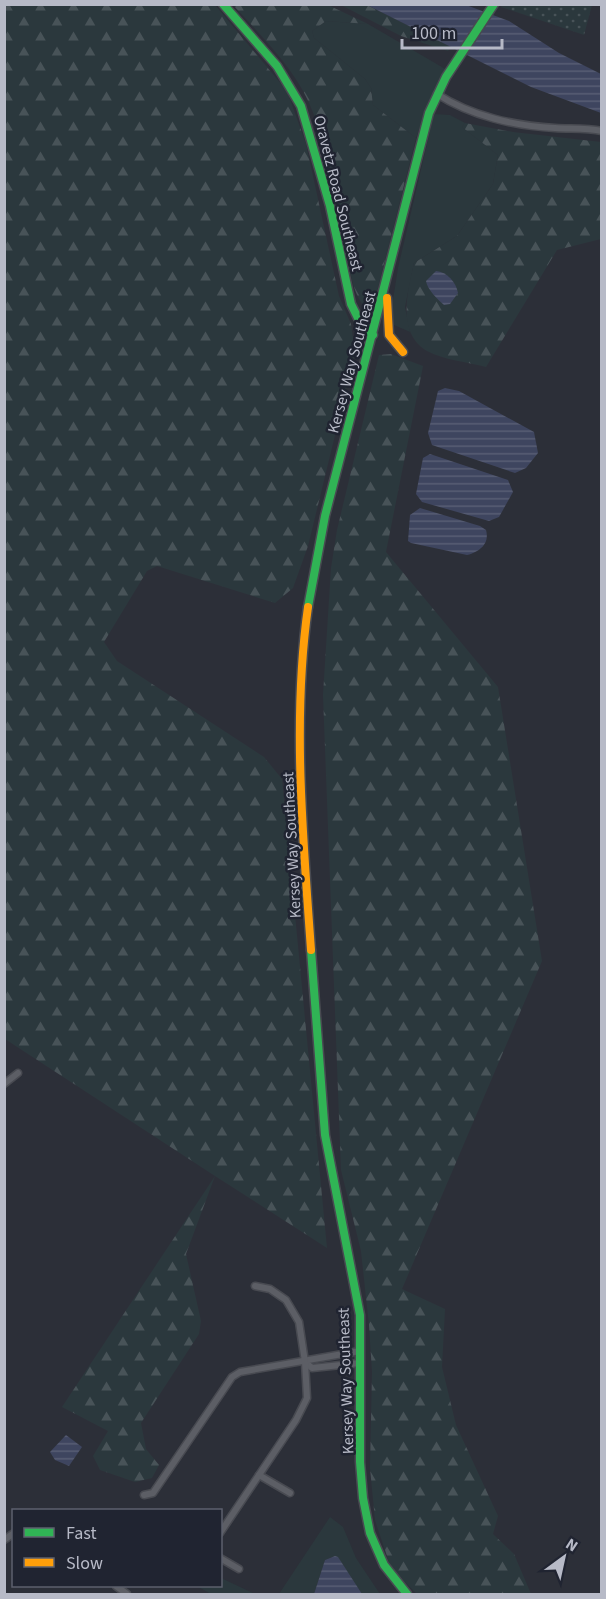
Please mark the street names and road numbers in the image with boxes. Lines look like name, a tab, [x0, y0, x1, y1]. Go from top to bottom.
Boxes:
street label: Oravetz Road Southeast	[308, 113, 368, 274]
street label: Kersey Way Southeast	[322, 288, 382, 436]
street label: Kersey Way Southeast	[277, 771, 307, 919]
street label: Kersey Way Southeast	[332, 1307, 360, 1455]

